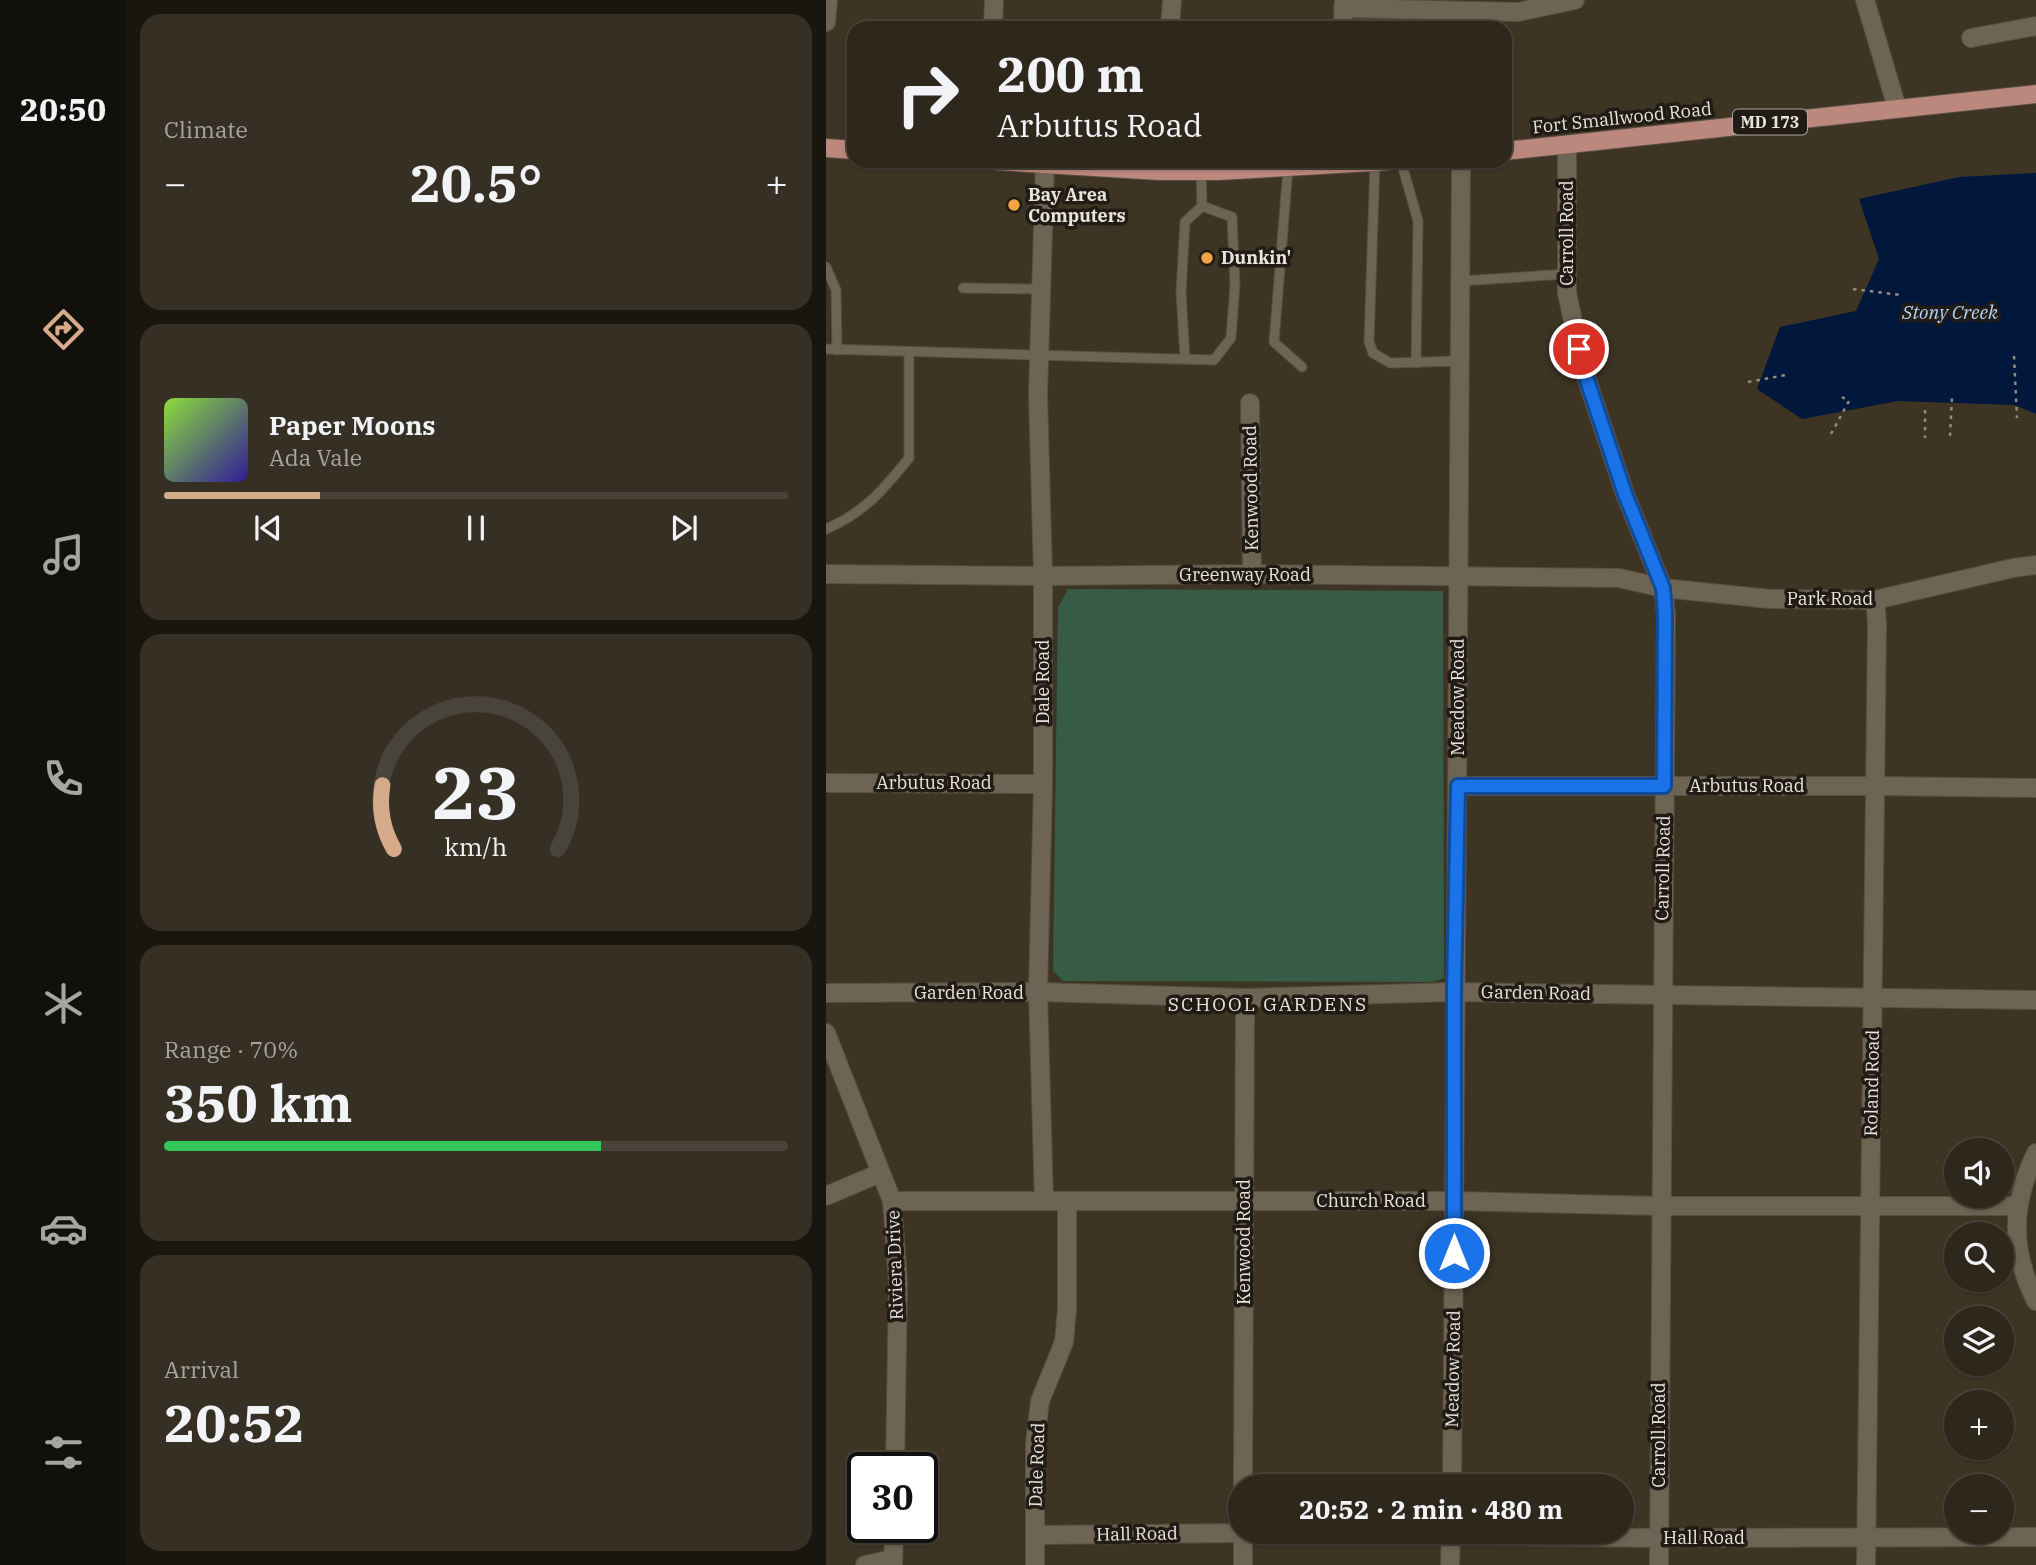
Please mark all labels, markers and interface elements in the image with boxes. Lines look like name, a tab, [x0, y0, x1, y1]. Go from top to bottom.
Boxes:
text: 200 m	[997, 42, 1144, 105]
icon: right	[882, 49, 973, 140]
text: 20:50	[20, 88, 106, 130]
street label: Fort Smallwood Road	[1531, 97, 1713, 138]
text: Arbutus Road	[997, 104, 1203, 146]
road number: MD 173	[1733, 110, 1807, 134]
text: Climate	[164, 114, 248, 144]
text: 20.5°	[410, 149, 542, 216]
text: −	[164, 158, 187, 207]
text: +	[765, 158, 788, 207]
street label: Carroll Road	[1555, 180, 1578, 286]
place label: Bay Area Computers	[1028, 183, 1126, 227]
marker: Bay Area Computers	[1006, 197, 1022, 213]
place label: Dunkin'	[1221, 246, 1291, 269]
marker: Dunkin'	[1199, 250, 1215, 266]
water label: Stony Creek	[1901, 300, 1999, 324]
icon: directions	[39, 305, 88, 354]
pin	[1549, 319, 1609, 379]
icon: arrive	[1560, 330, 1598, 368]
text: Paper Moons	[269, 408, 436, 442]
street label: Kenwood Road	[1238, 425, 1263, 551]
text: Ada Vale	[269, 442, 362, 472]
icon: previous	[249, 509, 287, 547]
icon: pause	[457, 509, 495, 547]
icon: next	[665, 509, 703, 547]
icon: music	[39, 530, 88, 579]
street label: Greenway Road	[1179, 563, 1311, 586]
street label: Park Road	[1787, 587, 1873, 610]
street label: Meadow Road	[1446, 638, 1469, 756]
street label: Dale Road	[1031, 640, 1054, 724]
text: 23	[432, 744, 520, 839]
icon: phone	[39, 754, 88, 803]
street label: Arbutus Road	[876, 771, 992, 794]
street label: Arbutus Road	[1689, 774, 1805, 797]
street label: Carroll Road	[1650, 815, 1675, 921]
text: km/h	[444, 829, 508, 862]
icon: climate	[39, 979, 88, 1028]
street label: Garden Road	[1481, 980, 1591, 1005]
street label: Garden Road	[914, 981, 1024, 1004]
district label: SCHOOL GARDENS	[1168, 992, 1368, 1016]
street label: Roland Road	[1859, 1029, 1884, 1137]
text: Range · 70%	[164, 1034, 298, 1064]
text: 350 km	[164, 1069, 353, 1136]
map controls	[1944, 1138, 2014, 1544]
button: sound	[1944, 1138, 2014, 1208]
street label: Kenwood Road	[1232, 1179, 1255, 1305]
street label: Church Road	[1316, 1189, 1426, 1212]
icon: car	[39, 1204, 88, 1253]
street label: Riviera Drive	[881, 1210, 908, 1320]
position arrow	[1417, 1216, 1491, 1290]
button: search	[1944, 1222, 2014, 1292]
button: layers	[1944, 1306, 2014, 1376]
street label: Meadow Road	[1440, 1310, 1465, 1428]
text: Arrival	[164, 1354, 239, 1384]
street label: Carroll Road	[1647, 1382, 1670, 1488]
text: 20:52	[164, 1389, 305, 1456]
button: +	[1944, 1390, 2014, 1460]
street label: Dale Road	[1024, 1422, 1049, 1508]
icon: filters	[39, 1428, 88, 1477]
speed limit sign: 30	[847, 1452, 938, 1543]
button: −	[1944, 1474, 2014, 1544]
text: 20:52 · 2 min · 480 m	[1299, 1492, 1563, 1526]
street label: Hall Road	[1096, 1521, 1178, 1546]
street label: Hall Road	[1663, 1526, 1745, 1549]

